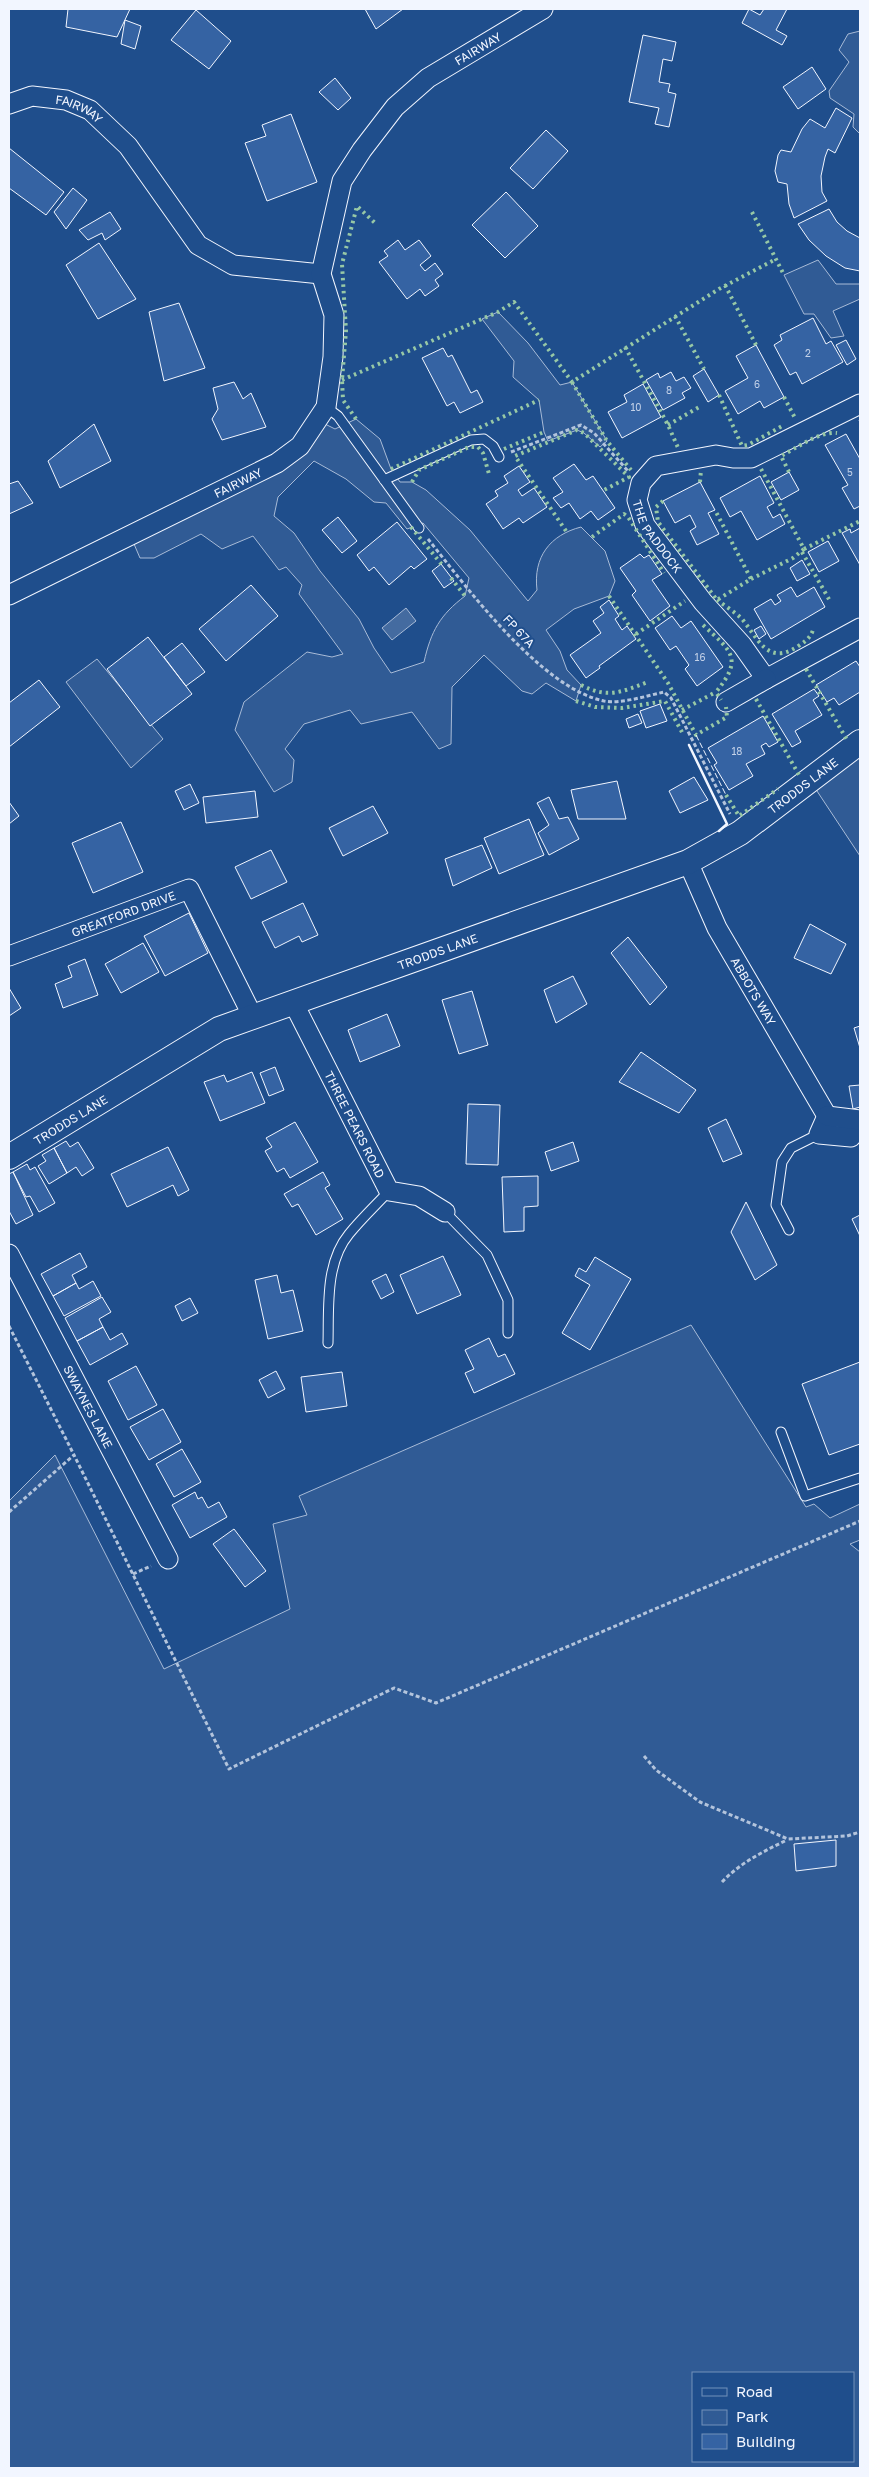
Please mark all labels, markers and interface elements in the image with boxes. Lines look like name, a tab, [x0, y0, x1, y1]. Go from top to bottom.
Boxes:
street label: FAIRWAY	[452, 28, 504, 68]
street label: FAIRWAY	[55, 91, 106, 126]
house number: 2	[805, 347, 811, 359]
house number: 6	[754, 378, 760, 390]
house number: 8	[666, 384, 672, 396]
house number: 10	[630, 401, 642, 413]
street label: FAIRWAY	[211, 464, 265, 500]
house number: 5	[847, 466, 853, 478]
street label: THE PADDOCK	[630, 498, 686, 576]
street label: FP 67A	[500, 611, 538, 651]
house number: 16	[695, 651, 705, 663]
house number: 18	[732, 745, 742, 757]
street label: TRODDS LANE	[765, 754, 841, 817]
street label: GREATFORD DRIVE	[69, 887, 177, 940]
street label: TRODDS LANE	[396, 930, 480, 972]
street label: ABBOTS WAY	[728, 954, 780, 1028]
street label: THREE PEARS ROAD	[322, 1068, 389, 1180]
street label: TRODDS LANE	[31, 1091, 110, 1148]
street label: SWAYNES LANE	[61, 1362, 116, 1451]
legend	[692, 2372, 854, 2462]
text: Road	[736, 2382, 773, 2400]
text: Park	[736, 2407, 769, 2425]
text: Building	[736, 2432, 796, 2450]

